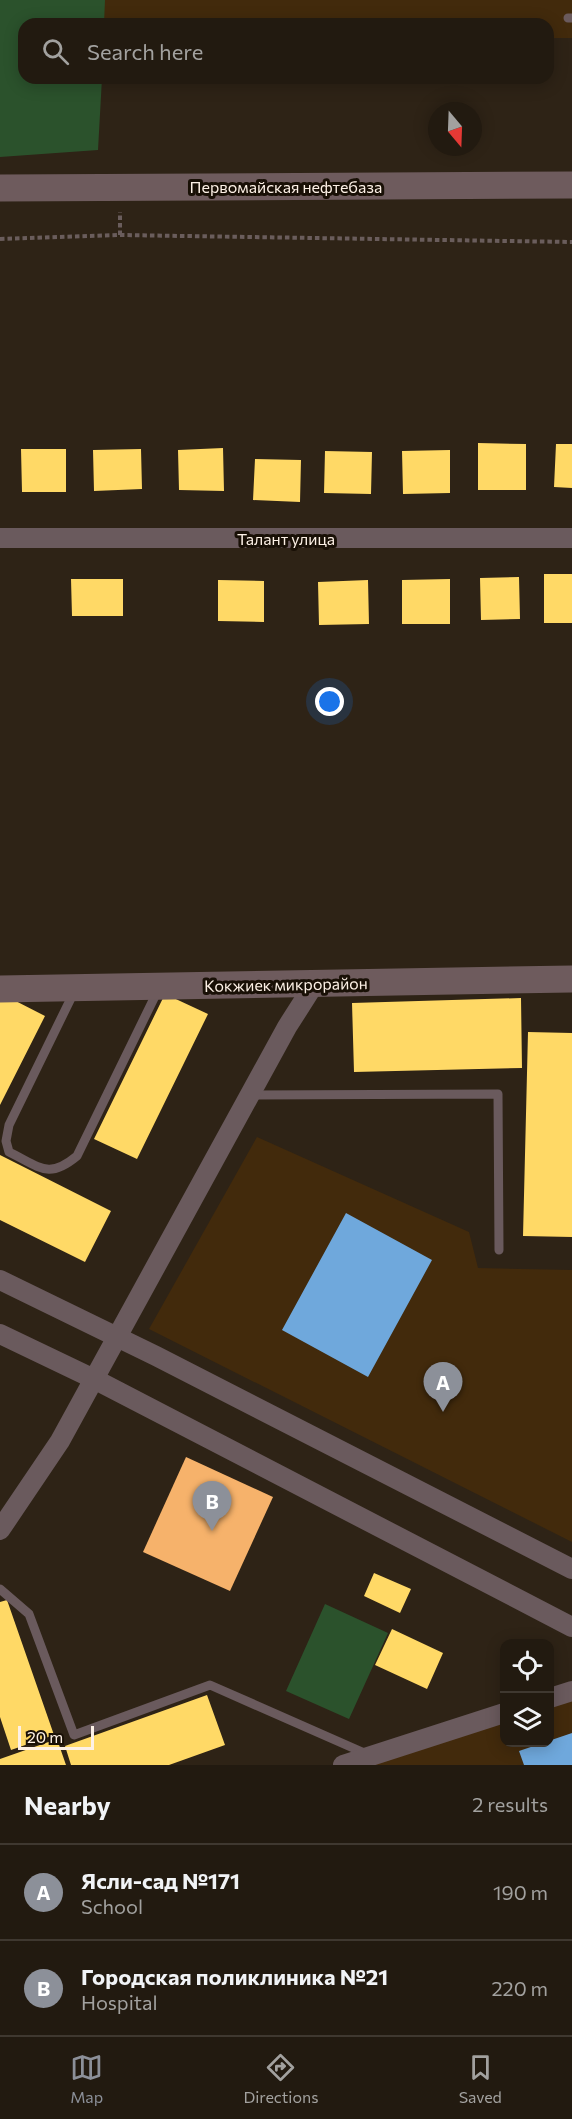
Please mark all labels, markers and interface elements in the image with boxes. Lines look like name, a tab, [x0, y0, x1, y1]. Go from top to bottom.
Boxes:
search box	[18, 18, 554, 84]
icon: search	[39, 35, 72, 68]
text: Search here	[87, 38, 203, 65]
north arrow	[428, 102, 482, 156]
street label: Первомайская нефтебаза	[190, 177, 382, 196]
street label: Талант улица	[237, 529, 335, 548]
your location	[315, 687, 344, 716]
street label: Кокжиек микрорайон	[204, 973, 368, 995]
pin: A	[424, 1362, 462, 1412]
pin: B	[192, 1482, 232, 1531]
map controls	[500, 1639, 554, 1747]
button: locate	[500, 1639, 554, 1693]
button: layers	[500, 1693, 554, 1747]
scale bar	[18, 1723, 94, 1750]
text: 20 m	[27, 1727, 63, 1746]
text: Nearby	[24, 1789, 111, 1820]
text: 2 results	[472, 1792, 548, 1816]
text: Ясли-сад №171	[81, 1867, 240, 1894]
text: A	[36, 1880, 51, 1904]
text: 190 m	[493, 1880, 548, 1904]
text: School	[81, 1894, 143, 1918]
text: Городская поликлиника №21	[81, 1963, 388, 1990]
text: B	[37, 1976, 50, 2000]
text: 220 m	[492, 1976, 548, 2000]
text: Hospital	[81, 1990, 158, 2014]
tab: Map	[70, 2051, 103, 2106]
tab: Directions	[243, 2051, 318, 2106]
tab: Saved	[459, 2051, 502, 2106]

